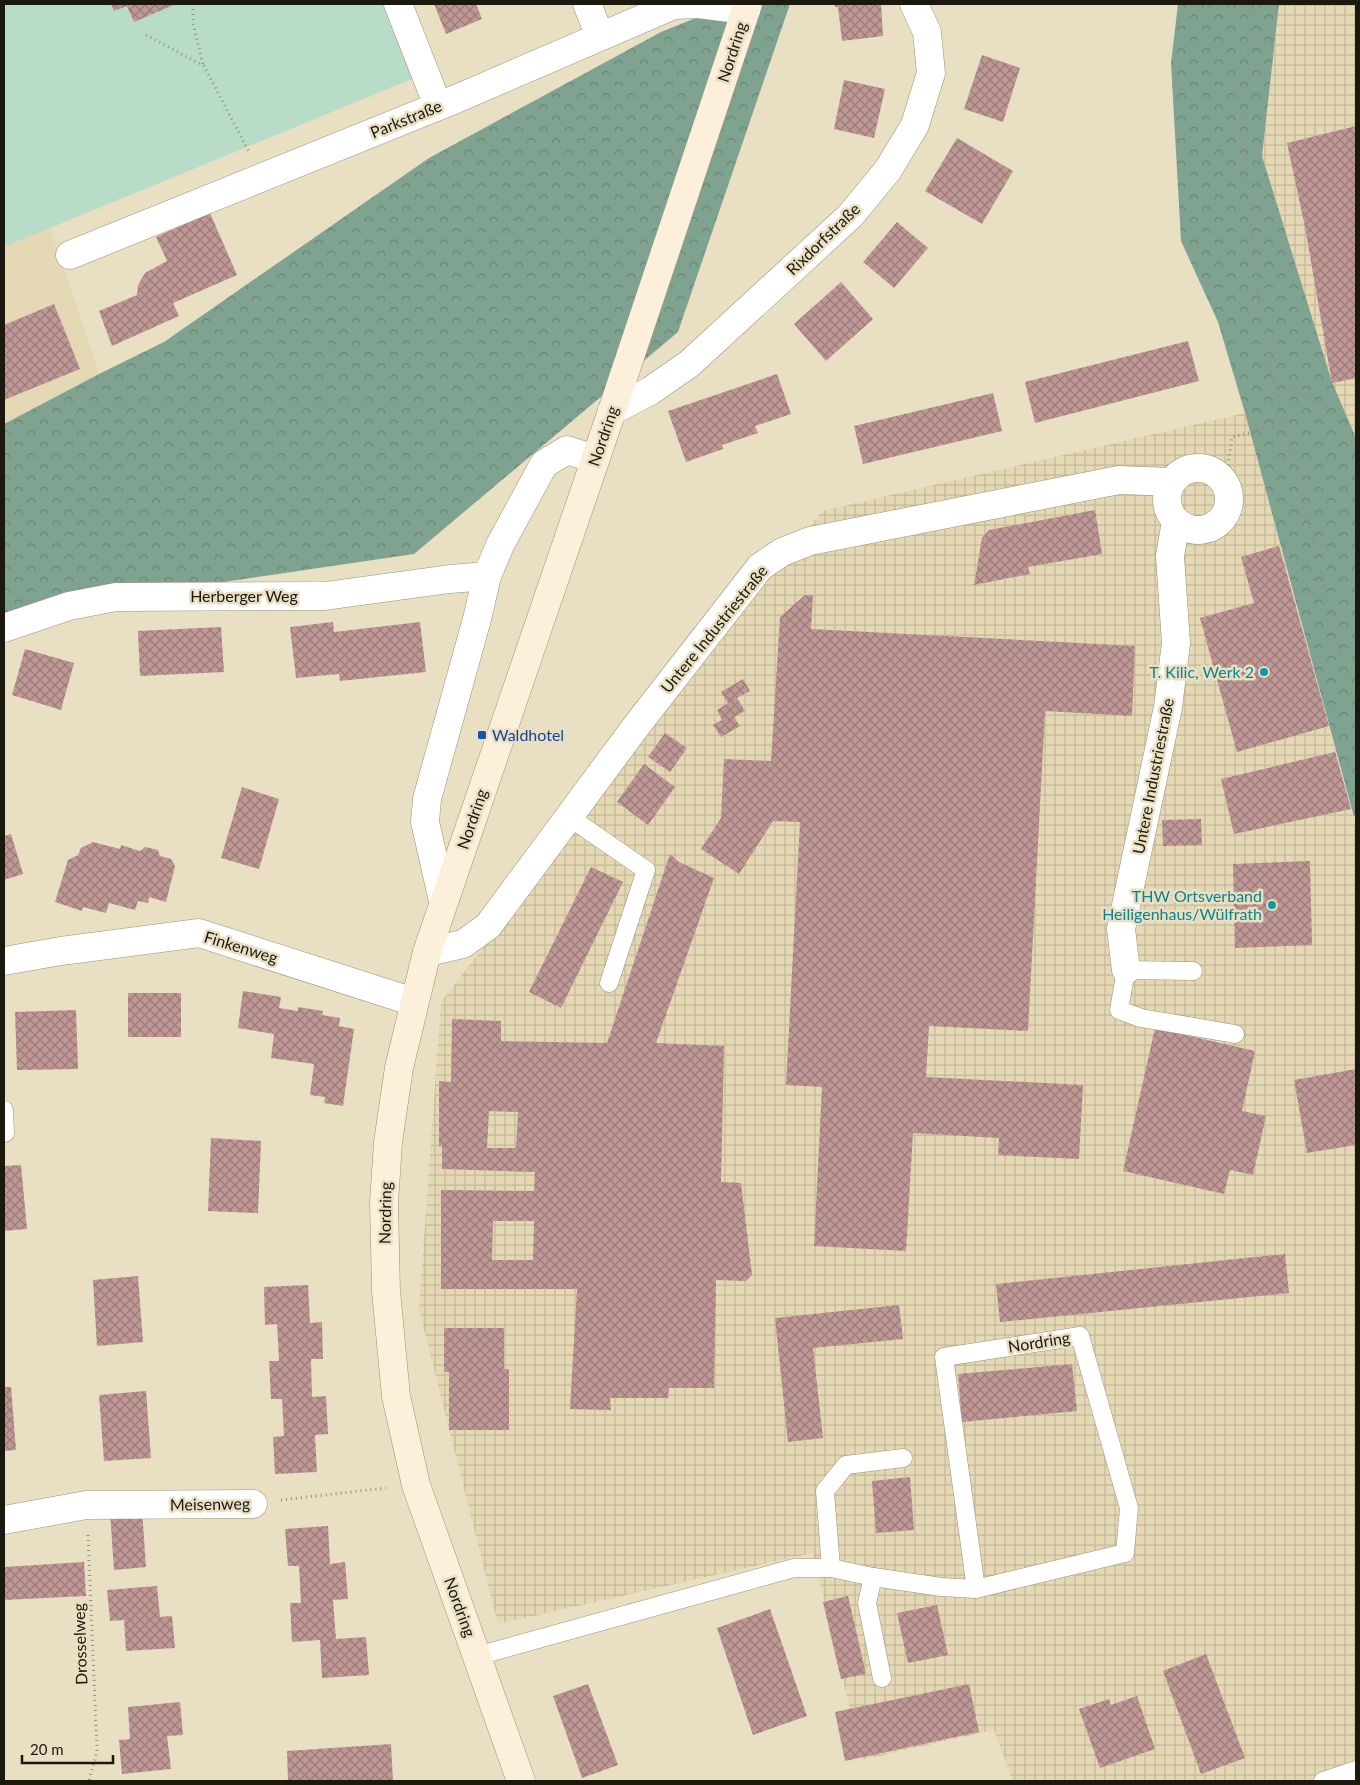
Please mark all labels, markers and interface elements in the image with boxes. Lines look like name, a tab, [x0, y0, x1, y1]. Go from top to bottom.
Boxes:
street label: Nordring	[713, 19, 750, 84]
street label: Parkstraße	[367, 96, 444, 141]
street label: Rixdorfstraße	[782, 199, 863, 278]
street label: Nordring	[583, 403, 622, 468]
street label: Untere Industriestraße	[656, 561, 771, 696]
street label: Herberger Weg	[190, 586, 298, 605]
place label: T. Kilic, Werk 2	[1149, 662, 1254, 681]
marker: T. Kilic, Werk 2	[1258, 666, 1270, 678]
street label: Untere Industriestraße	[1128, 696, 1177, 856]
place label: Waldhotel	[492, 725, 564, 744]
marker: Waldhotel	[476, 729, 488, 741]
street label: Nordring	[452, 786, 491, 851]
place label: THW Ortsverband Heiligenhaus/Wülfrath	[1102, 886, 1262, 923]
marker: THW Ortsverband Heiligenhaus/Wülfrath	[1266, 899, 1278, 911]
street label: Finkenweg	[202, 926, 280, 967]
street label: Nordring	[374, 1182, 395, 1244]
street label: Nordring	[1007, 1327, 1071, 1356]
street label: Meisenweg	[170, 1493, 250, 1514]
street label: Nordring	[441, 1574, 480, 1639]
street label: Drosselweg	[69, 1603, 90, 1685]
scale bar	[22, 1732, 114, 1764]
text: 20 m	[30, 1740, 64, 1758]

